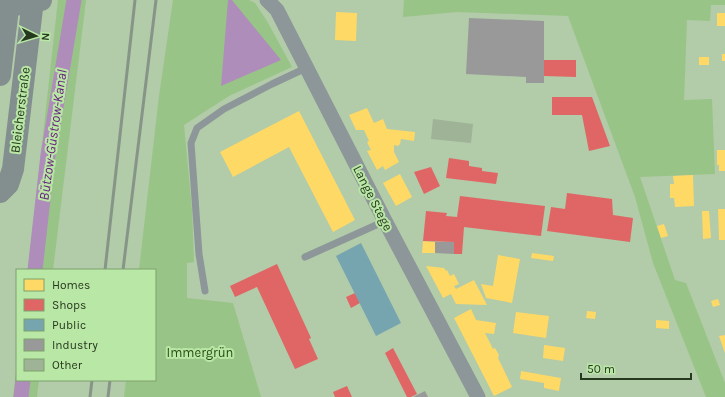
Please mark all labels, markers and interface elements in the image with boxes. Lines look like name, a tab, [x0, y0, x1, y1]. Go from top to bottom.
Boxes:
north arrow	[16, 16, 56, 56]
text: N	[39, 32, 52, 41]
street label: Bleicherstraße	[7, 66, 33, 154]
water label: Bützow-Güstrow-Kanal	[35, 68, 71, 201]
street label: Lange Stege	[350, 163, 396, 234]
legend	[16, 269, 156, 381]
text: Homes	[52, 278, 90, 292]
text: Shops	[52, 298, 86, 312]
text: Public	[52, 318, 86, 332]
text: Industry	[52, 338, 98, 352]
park label: Immergrün	[167, 345, 233, 360]
scale bar	[581, 355, 691, 381]
text: Other	[52, 358, 83, 372]
text: 50 m	[587, 362, 615, 376]

